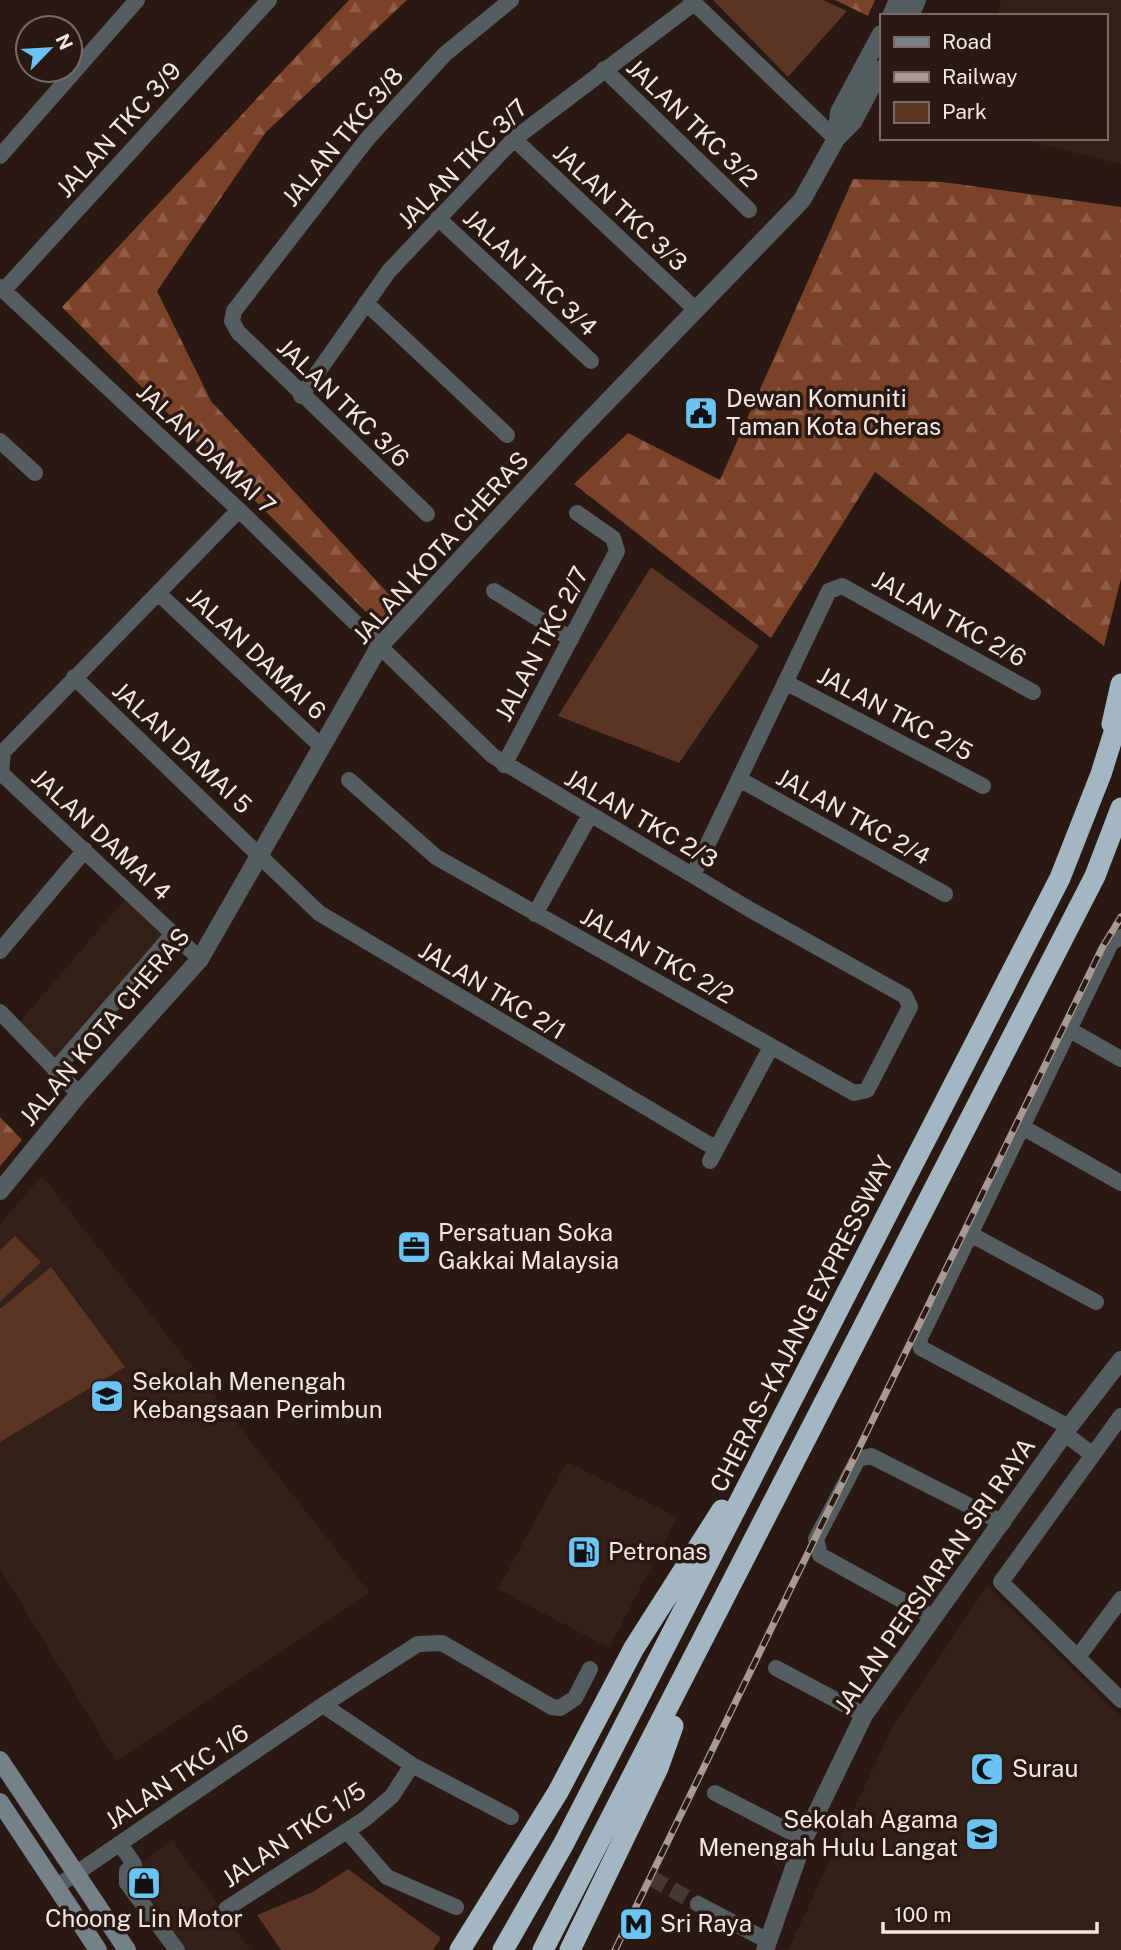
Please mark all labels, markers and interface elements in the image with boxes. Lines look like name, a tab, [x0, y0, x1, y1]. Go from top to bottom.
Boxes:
north arrow	[14, 14, 84, 84]
legend	[880, 14, 1107, 140]
text: Road	[942, 29, 992, 54]
text: N	[51, 30, 78, 53]
street label: JALAN TKC 3/2	[621, 53, 764, 192]
street label: JALAN TKC 3/9	[50, 56, 186, 203]
street label: JALAN TKC 3/8	[276, 61, 408, 212]
text: Railway	[942, 64, 1018, 89]
street label: JALAN TKC 3/7	[392, 93, 533, 234]
text: Park	[942, 99, 987, 124]
street label: JALAN TKC 3/3	[548, 138, 693, 276]
street label: JALAN TKC 3/4	[458, 203, 603, 341]
street label: JALAN TKC 3/6	[272, 332, 415, 472]
street label: JALAN DAMAI 7	[132, 377, 282, 520]
place label: Dewan Komuniti Taman Kota Cheras	[726, 384, 941, 440]
public building icon: Dewan Komuniti Taman Kota Cheras	[682, 394, 720, 432]
street label: JALAN KOTA CHERAS	[347, 445, 534, 649]
street label: JALAN TKC 2/7	[489, 562, 594, 726]
street label: JALAN TKC 2/6	[868, 564, 1031, 672]
street label: JALAN DAMAI 6	[181, 582, 332, 725]
street label: JALAN TKC 2/5	[813, 660, 978, 766]
street label: JALAN DAMAI 5	[107, 676, 258, 819]
street label: JALAN TKC 2/4	[772, 762, 935, 870]
street label: JALAN DAMAI 4	[26, 763, 177, 906]
street label: JALAN TKC 2/3	[560, 763, 723, 873]
street label: JALAN TKC 2/2	[576, 902, 739, 1009]
street label: JALAN KOTA CHERAS	[13, 922, 195, 1131]
street label: JALAN TKC 2/1	[414, 935, 571, 1045]
street label: CHERAS–KAJANG EXPRESSWAY	[704, 1150, 899, 1496]
place label: Persatuan Soka Gakkai Malaysia	[438, 1218, 619, 1274]
office icon: Persatuan Soka Gakkai Malaysia	[395, 1228, 433, 1266]
place label: Sekolah Menengah Kebangsaan Perimbun	[132, 1367, 383, 1423]
school or university icon: Sekolah Menengah Kebangsaan Perimbun	[88, 1377, 126, 1415]
street label: JALAN PERSIARAN SRI RAYA	[828, 1432, 1040, 1719]
fuel station icon: Petronas	[565, 1533, 603, 1571]
place label: Petronas	[608, 1537, 707, 1565]
street label: JALAN TKC 1/6	[99, 1718, 253, 1834]
mosque icon: Surau	[968, 1750, 1006, 1788]
place label: Surau	[1012, 1754, 1078, 1782]
street label: JALAN TKC 1/5	[216, 1776, 371, 1893]
place label: Sekolah Agama Menengah Hulu Langat	[698, 1805, 958, 1861]
school or university icon: Sekolah Agama Menengah Hulu Langat	[963, 1815, 1001, 1853]
shop icon: Choong Lin Motor	[125, 1864, 163, 1902]
scale bar	[883, 1890, 1096, 1934]
text: 100 m	[894, 1902, 951, 1927]
place label: Choong Lin Motor	[45, 1904, 243, 1932]
metro station icon: Sri Raya	[617, 1905, 655, 1943]
place label: Sri Raya	[660, 1909, 752, 1937]

